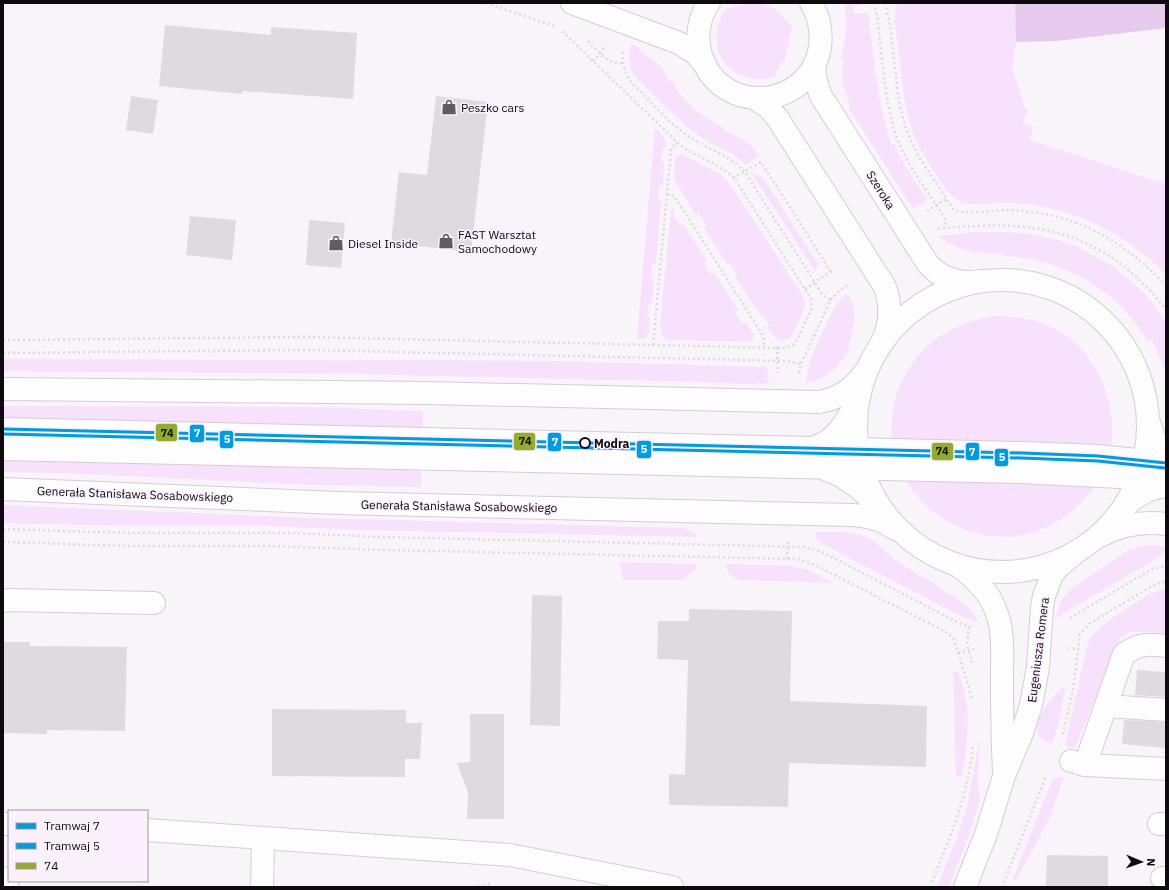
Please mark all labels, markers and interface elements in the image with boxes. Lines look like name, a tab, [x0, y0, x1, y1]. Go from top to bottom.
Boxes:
shop icon: Peszko cars	[440, 98, 458, 116]
place label: Peszko cars	[461, 100, 524, 115]
street label: Szeroka	[863, 168, 899, 213]
place label: FAST Warsztat Samochodowy	[458, 227, 537, 256]
shop icon: FAST Warsztat Samochodowy	[437, 232, 455, 250]
shop icon: Diesel Inside	[327, 234, 345, 252]
place label: Diesel Inside	[348, 236, 419, 251]
line badge: 74	[155, 423, 178, 442]
line badge: 7	[189, 424, 205, 443]
text: 74	[160, 426, 174, 440]
text: 7	[194, 426, 201, 440]
line badge: 5	[219, 430, 234, 449]
text: 5	[224, 432, 231, 446]
line badge: 74	[513, 432, 536, 451]
line badge: 7	[547, 432, 562, 452]
text: 74	[518, 434, 532, 448]
text: 7	[552, 435, 559, 449]
place label: Modra	[594, 436, 630, 451]
marker: Modra	[579, 437, 591, 449]
line badge: 5	[636, 440, 652, 459]
text: 5	[641, 442, 648, 456]
line badge: 74	[931, 442, 954, 461]
line badge: 7	[965, 442, 980, 461]
text: 74	[935, 444, 949, 458]
text: 7	[969, 445, 976, 459]
line badge: 5	[994, 448, 1009, 467]
text: 5	[999, 450, 1006, 464]
street label: Generała Stanisława Sosabowskiego	[37, 483, 234, 505]
street label: Generała Stanisława Sosabowskiego	[361, 497, 558, 515]
street label: Eugeniusza Romera	[1024, 596, 1052, 703]
legend	[8, 810, 148, 882]
text: Tramwaj 7	[44, 818, 100, 833]
text: Tramwaj 5	[44, 838, 100, 853]
north arrow	[1121, 842, 1161, 882]
text: 74	[44, 858, 58, 873]
text: N	[1144, 858, 1158, 867]

